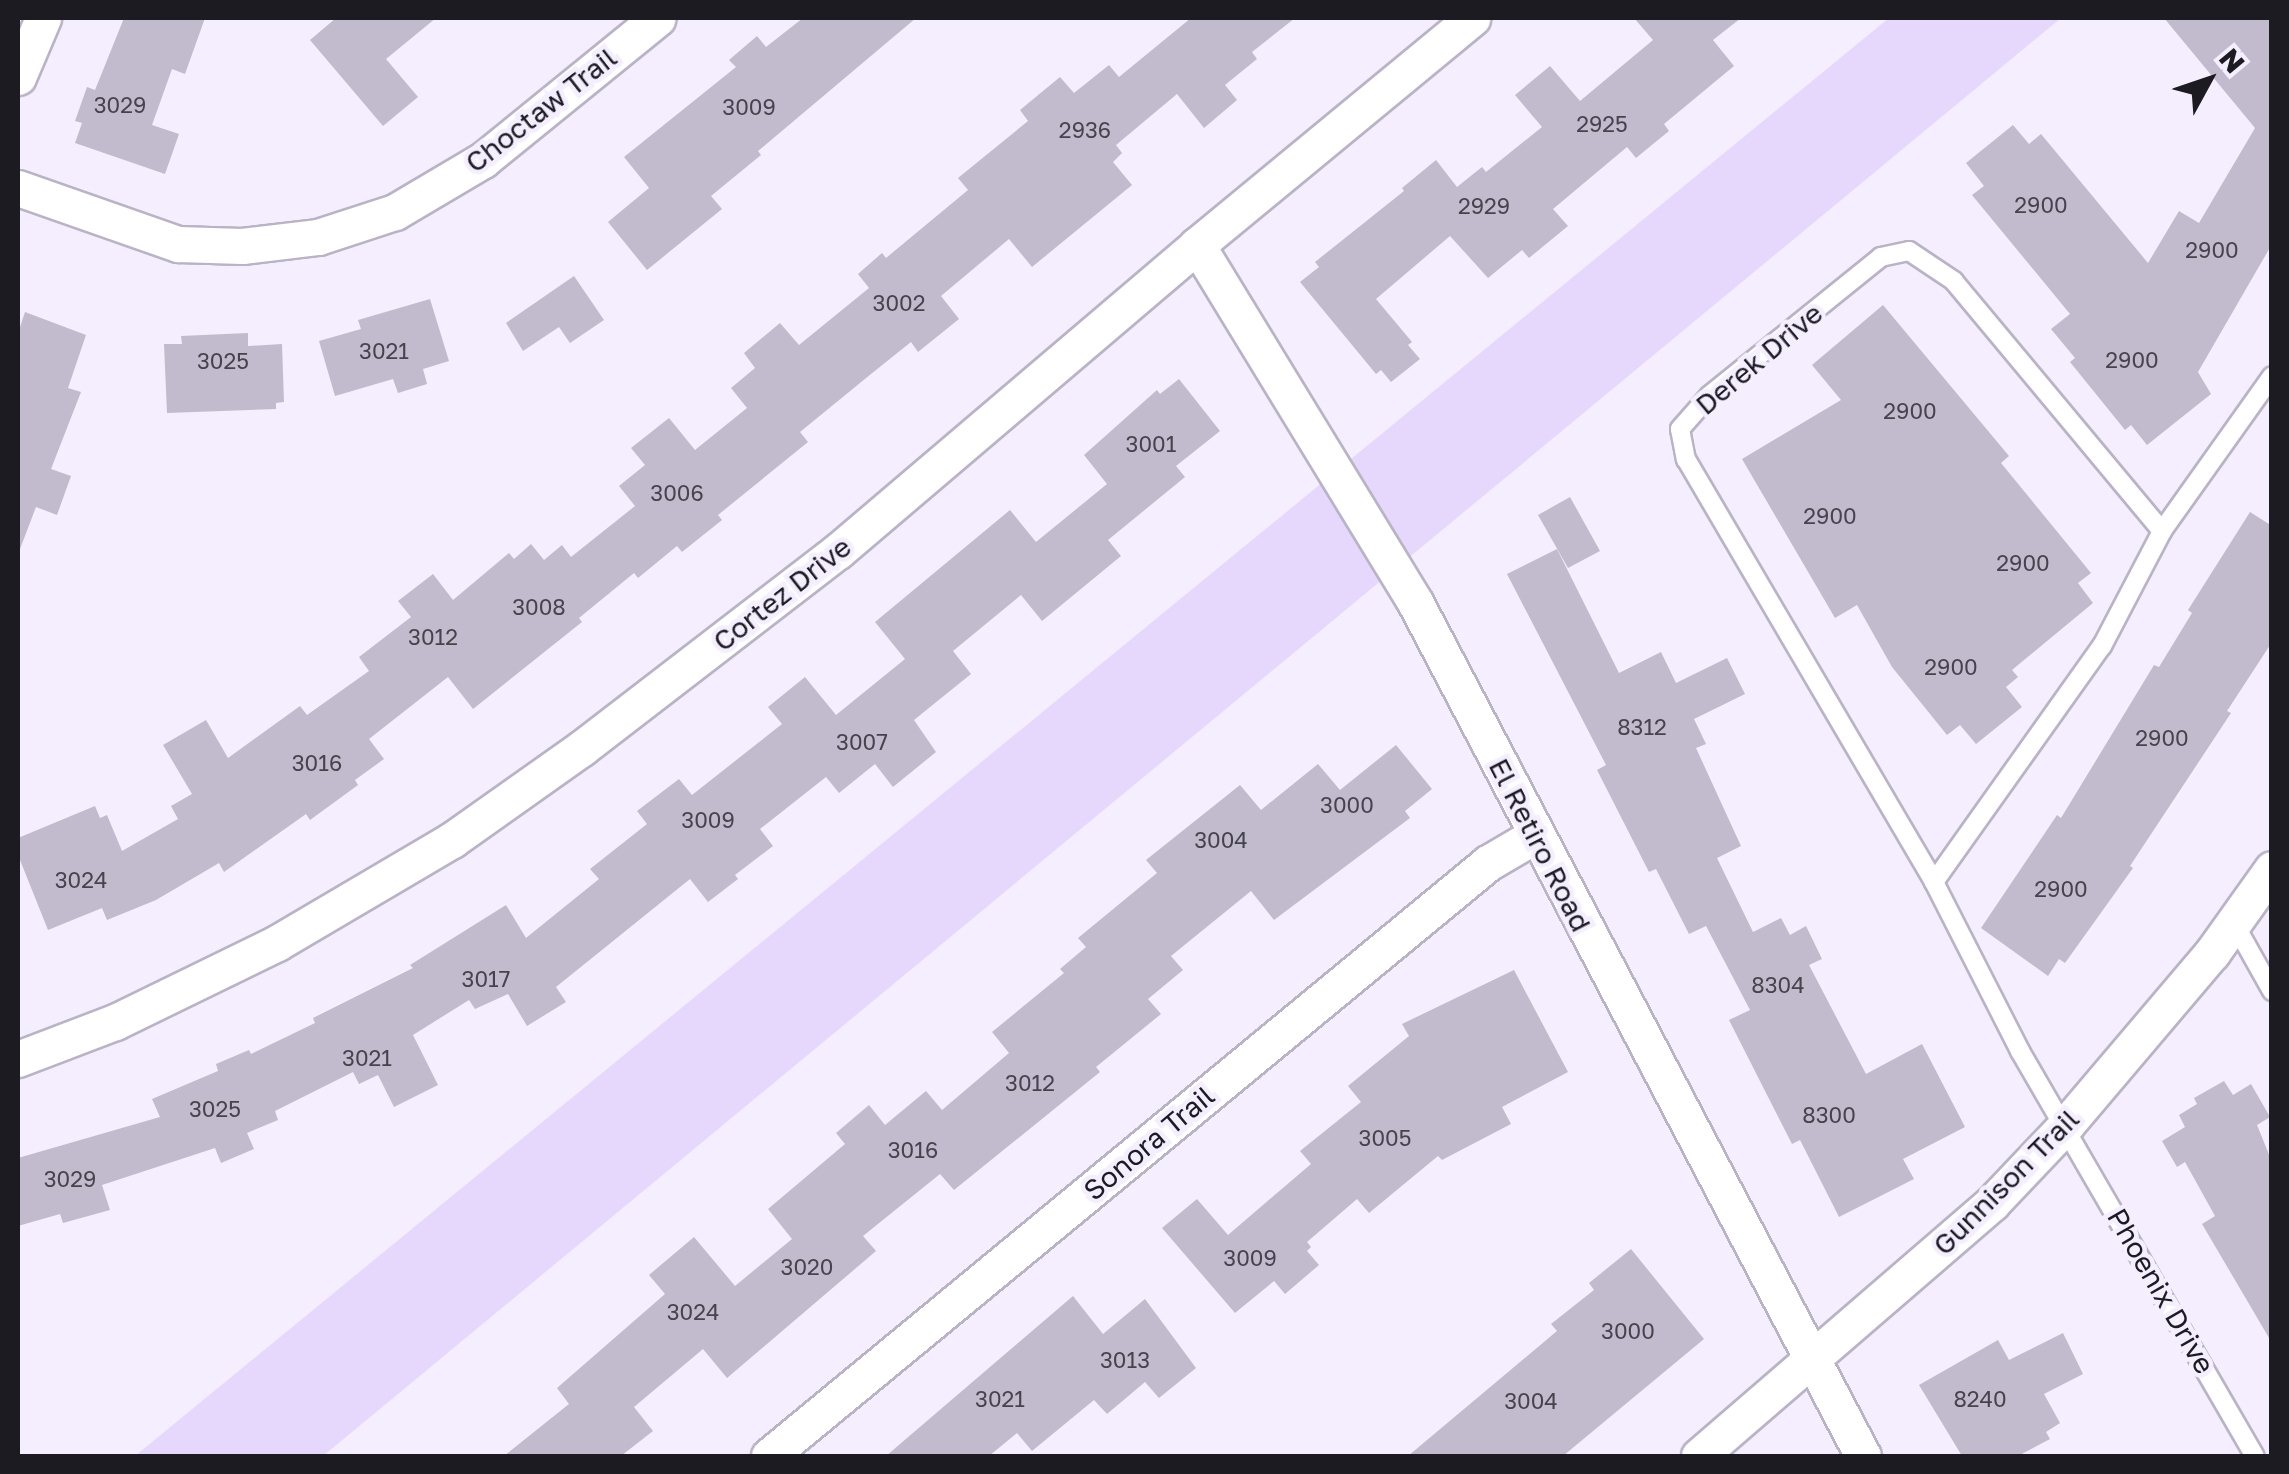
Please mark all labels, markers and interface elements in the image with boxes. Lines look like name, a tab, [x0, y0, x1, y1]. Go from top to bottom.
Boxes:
north arrow	[2159, 30, 2259, 130]
street label: Choctaw Trail	[459, 41, 623, 179]
text: N	[2213, 42, 2252, 79]
house number: 3029	[94, 92, 146, 118]
house number: 3009	[722, 94, 776, 120]
house number: 2925	[1576, 111, 1628, 137]
house number: 2936	[1059, 117, 1111, 143]
house number: 2900	[2014, 192, 2068, 218]
house number: 2929	[1458, 193, 1510, 219]
house number: 2900	[2185, 237, 2239, 263]
house number: 3002	[873, 290, 925, 316]
street label: Derek Drive	[1689, 296, 1829, 422]
house number: 3021	[359, 338, 409, 364]
house number: 2900	[2105, 347, 2159, 373]
house number: 3025	[197, 348, 249, 374]
house number: 2900	[1883, 398, 1937, 424]
house number: 3001	[1126, 431, 1176, 457]
house number: 3006	[650, 480, 704, 506]
house number: 2900	[1803, 503, 1857, 529]
street label: Cortez Drive	[706, 530, 858, 658]
house number: 2900	[1996, 550, 2050, 576]
house number: 3008	[512, 594, 566, 620]
house number: 3012	[408, 624, 458, 650]
house number: 2900	[1924, 654, 1978, 680]
house number: 8312	[1617, 714, 1667, 740]
house number: 2900	[2135, 725, 2189, 751]
house number: 3007	[836, 729, 888, 755]
house number: 3016	[292, 750, 342, 776]
street label: El Retiro Road	[1482, 753, 1598, 937]
house number: 3000	[1320, 792, 1374, 818]
house number: 3009	[681, 807, 735, 833]
house number: 3004	[1194, 827, 1248, 853]
house number: 3024	[55, 867, 107, 893]
house number: 2900	[2034, 876, 2088, 902]
house number: 3017	[462, 966, 510, 992]
house number: 8304	[1751, 972, 1805, 998]
house number: 3021	[342, 1045, 392, 1071]
house number: 3012	[1005, 1070, 1055, 1096]
street label: Sonora Trail	[1077, 1079, 1221, 1207]
house number: 3025	[189, 1096, 241, 1122]
house number: 8300	[1802, 1102, 1856, 1128]
street label: Gunnison Trail	[1926, 1102, 2086, 1262]
house number: 3005	[1359, 1125, 1411, 1151]
house number: 3016	[888, 1137, 938, 1163]
house number: 3029	[44, 1166, 96, 1192]
street label: Phoenix Drive	[2100, 1202, 2222, 1380]
house number: 3009	[1223, 1245, 1277, 1271]
house number: 3020	[781, 1254, 833, 1280]
house number: 3024	[667, 1299, 719, 1325]
house number: 3000	[1601, 1318, 1655, 1344]
house number: 3013	[1100, 1347, 1150, 1373]
house number: 3021	[975, 1386, 1025, 1412]
house number: 8240	[1953, 1386, 2007, 1412]
house number: 3004	[1504, 1388, 1558, 1414]

